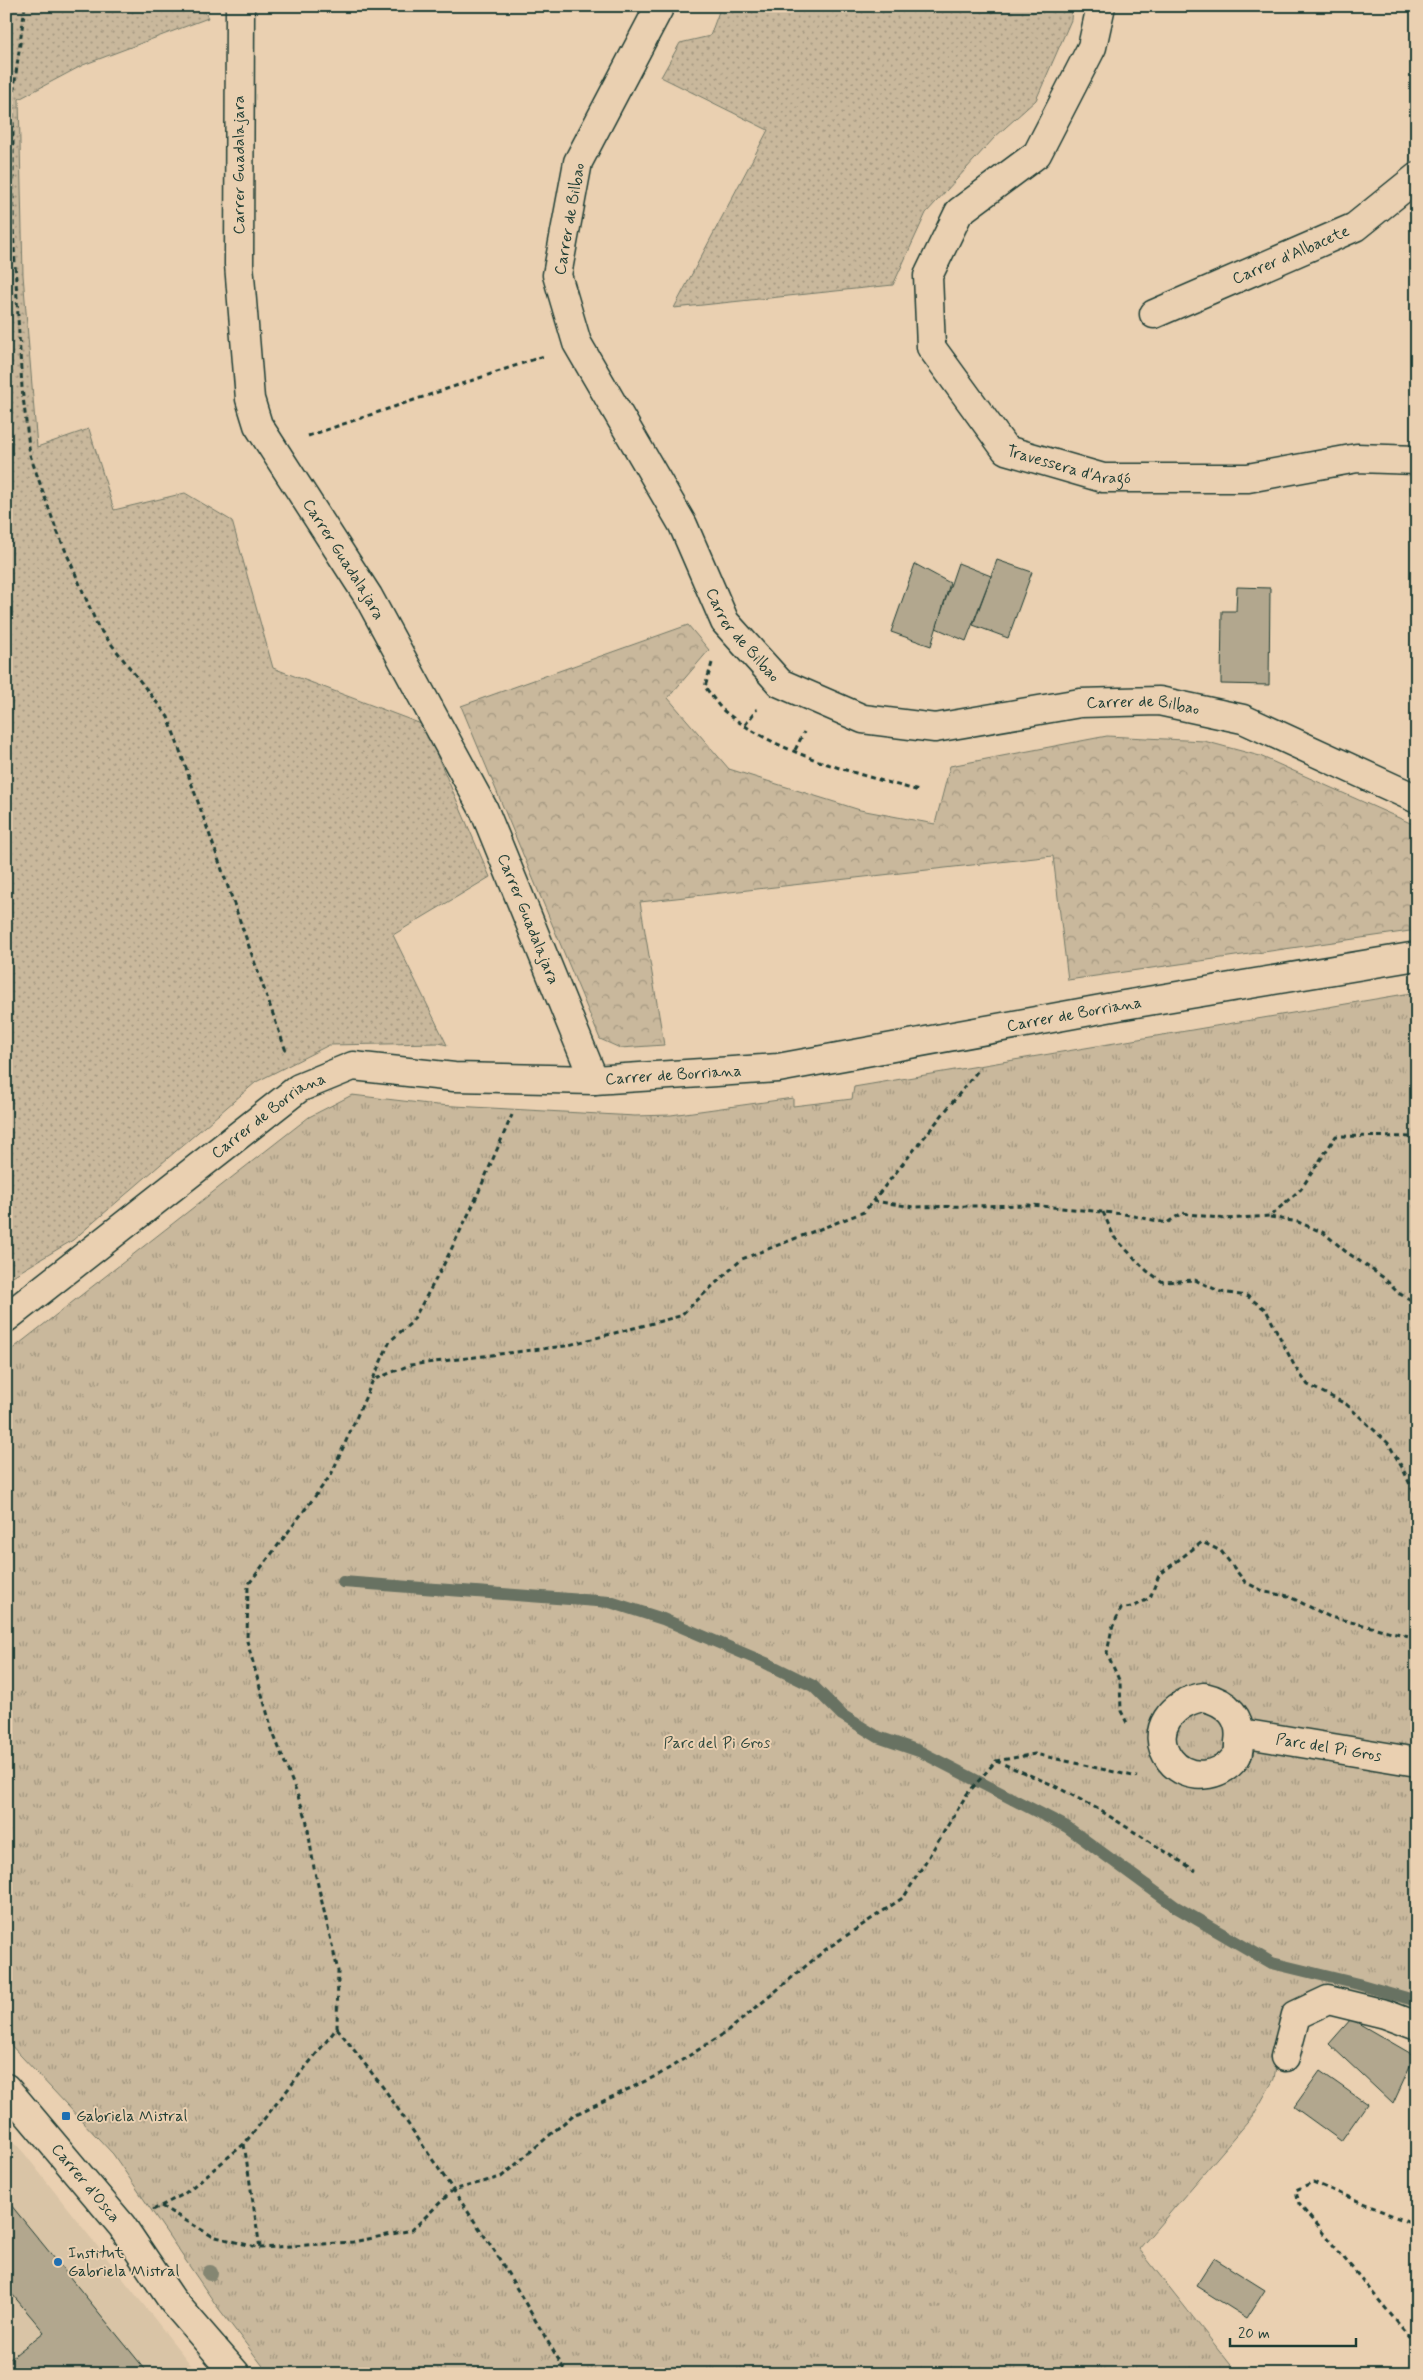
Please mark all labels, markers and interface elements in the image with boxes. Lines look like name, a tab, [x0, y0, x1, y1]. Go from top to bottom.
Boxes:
street label: Carrer Guadalajara	[229, 95, 250, 234]
street label: Carrer de Bilbao	[550, 161, 590, 277]
street label: Carrer d'Albacete	[1229, 220, 1353, 289]
street label: Travessera d'Aragó	[1004, 440, 1131, 490]
street label: Carrer Guadalajara	[298, 495, 390, 624]
street label: Carrer de Bilbao	[701, 585, 785, 687]
street label: Carrer de Bilbao	[1086, 691, 1201, 720]
street label: Carrer Guadalajara	[492, 851, 564, 987]
street label: Carrer de Borriana	[1005, 992, 1143, 1037]
street label: Carrer de Borriana	[604, 1060, 742, 1090]
street label: Carrer de Borriana	[207, 1068, 329, 1164]
street label: Parc del Pi Gros	[1274, 1728, 1383, 1767]
park label: Parc del Pi Gros	[664, 1733, 770, 1754]
place label: Gabriela Mistral	[76, 2106, 188, 2127]
marker: Gabriela Mistral	[60, 2110, 72, 2122]
street label: Carrer d'Osca	[47, 2139, 125, 2227]
place label: Institut Gabriela Mistral	[68, 2243, 180, 2282]
marker: Institut Gabriela Mistral	[52, 2256, 64, 2268]
scale bar	[1230, 2315, 1357, 2347]
text: 20 m	[1238, 2324, 1270, 2344]

